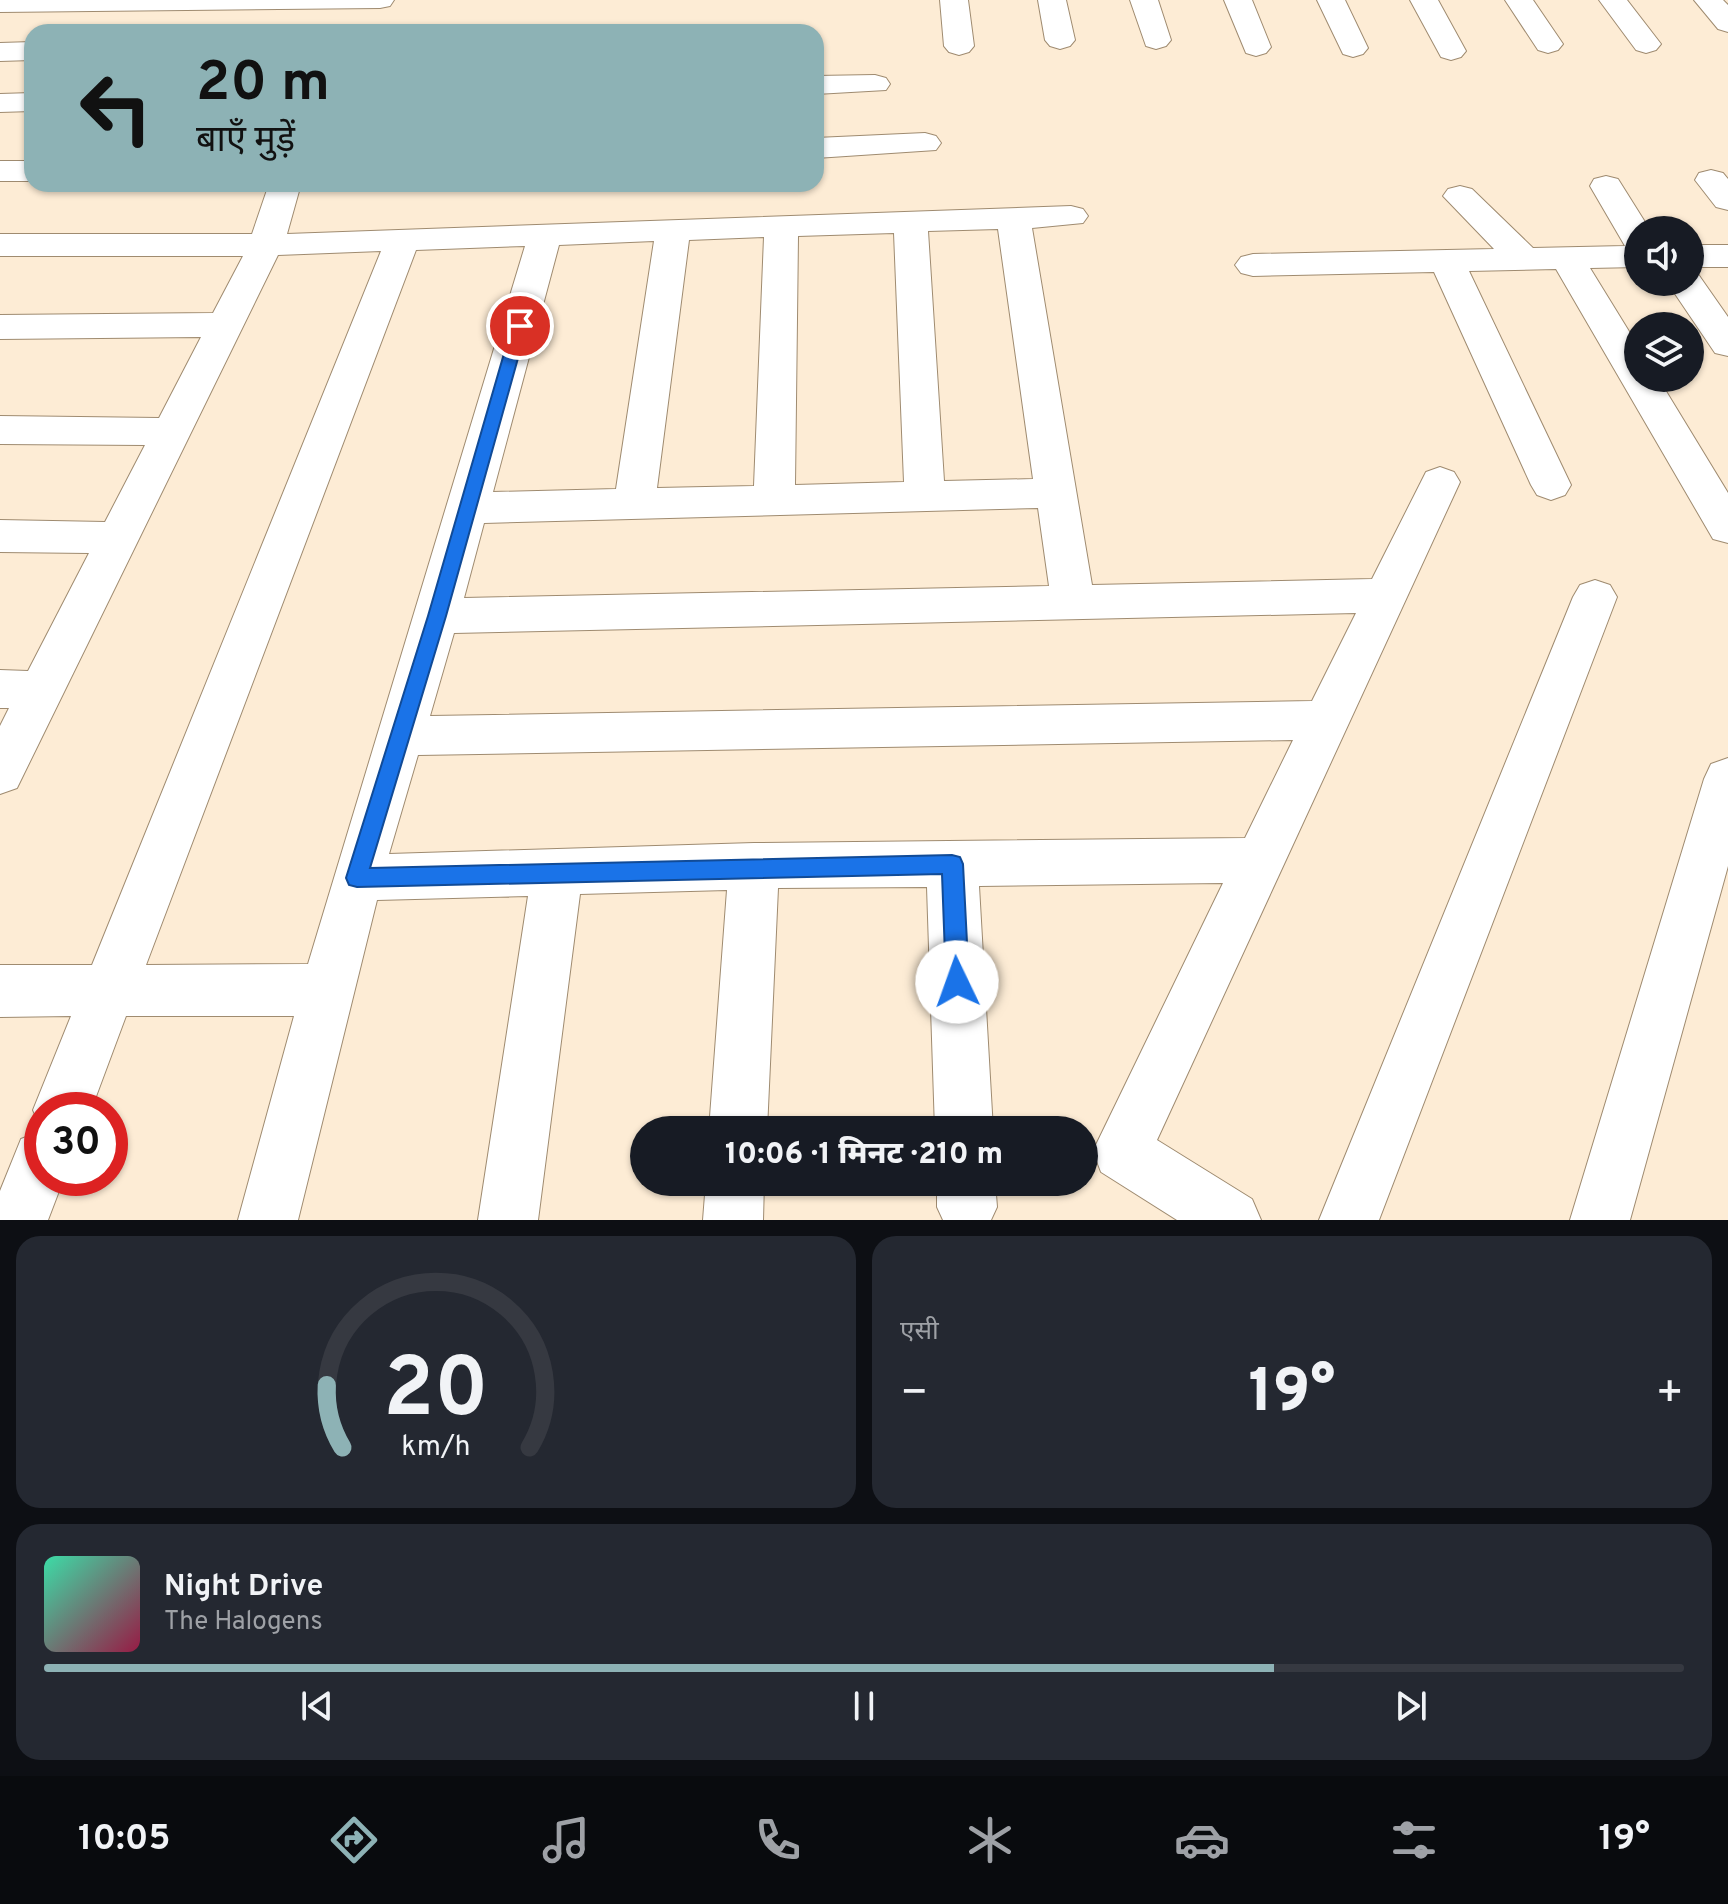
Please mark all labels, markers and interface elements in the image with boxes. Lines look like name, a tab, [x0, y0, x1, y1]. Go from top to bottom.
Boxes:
text: 20 m	[196, 50, 330, 120]
icon: left	[64, 56, 168, 160]
text: बाएँ मुड़ें	[196, 119, 295, 165]
map controls	[1624, 216, 1704, 392]
button: sound	[1624, 216, 1704, 296]
pin	[486, 292, 554, 360]
icon: arrive	[498, 304, 542, 348]
button: layers	[1624, 312, 1704, 392]
position arrow	[915, 940, 999, 1024]
speed limit sign: 30	[24, 1092, 128, 1196]
text: 10:06 · 1 मिनट · 210 m	[725, 1137, 1003, 1174]
text: एसी	[900, 1316, 939, 1349]
text: 20	[383, 1341, 489, 1446]
text: 19°	[1249, 1357, 1335, 1433]
text: −	[900, 1367, 928, 1423]
text: +	[1656, 1367, 1684, 1423]
text: km/h	[401, 1430, 471, 1466]
text: Night Drive	[164, 1569, 323, 1606]
text: The Halogens	[164, 1606, 323, 1639]
icon: previous	[295, 1684, 339, 1728]
icon: pause	[842, 1684, 886, 1728]
icon: next	[1389, 1684, 1433, 1728]
icon: directions	[326, 1812, 382, 1868]
icon: music	[538, 1812, 594, 1868]
icon: phone	[750, 1812, 806, 1868]
icon: climate	[962, 1812, 1018, 1868]
icon: car	[1174, 1812, 1230, 1868]
icon: filters	[1386, 1812, 1442, 1868]
text: 10:05	[78, 1817, 170, 1863]
text: 19°	[1598, 1817, 1650, 1863]

